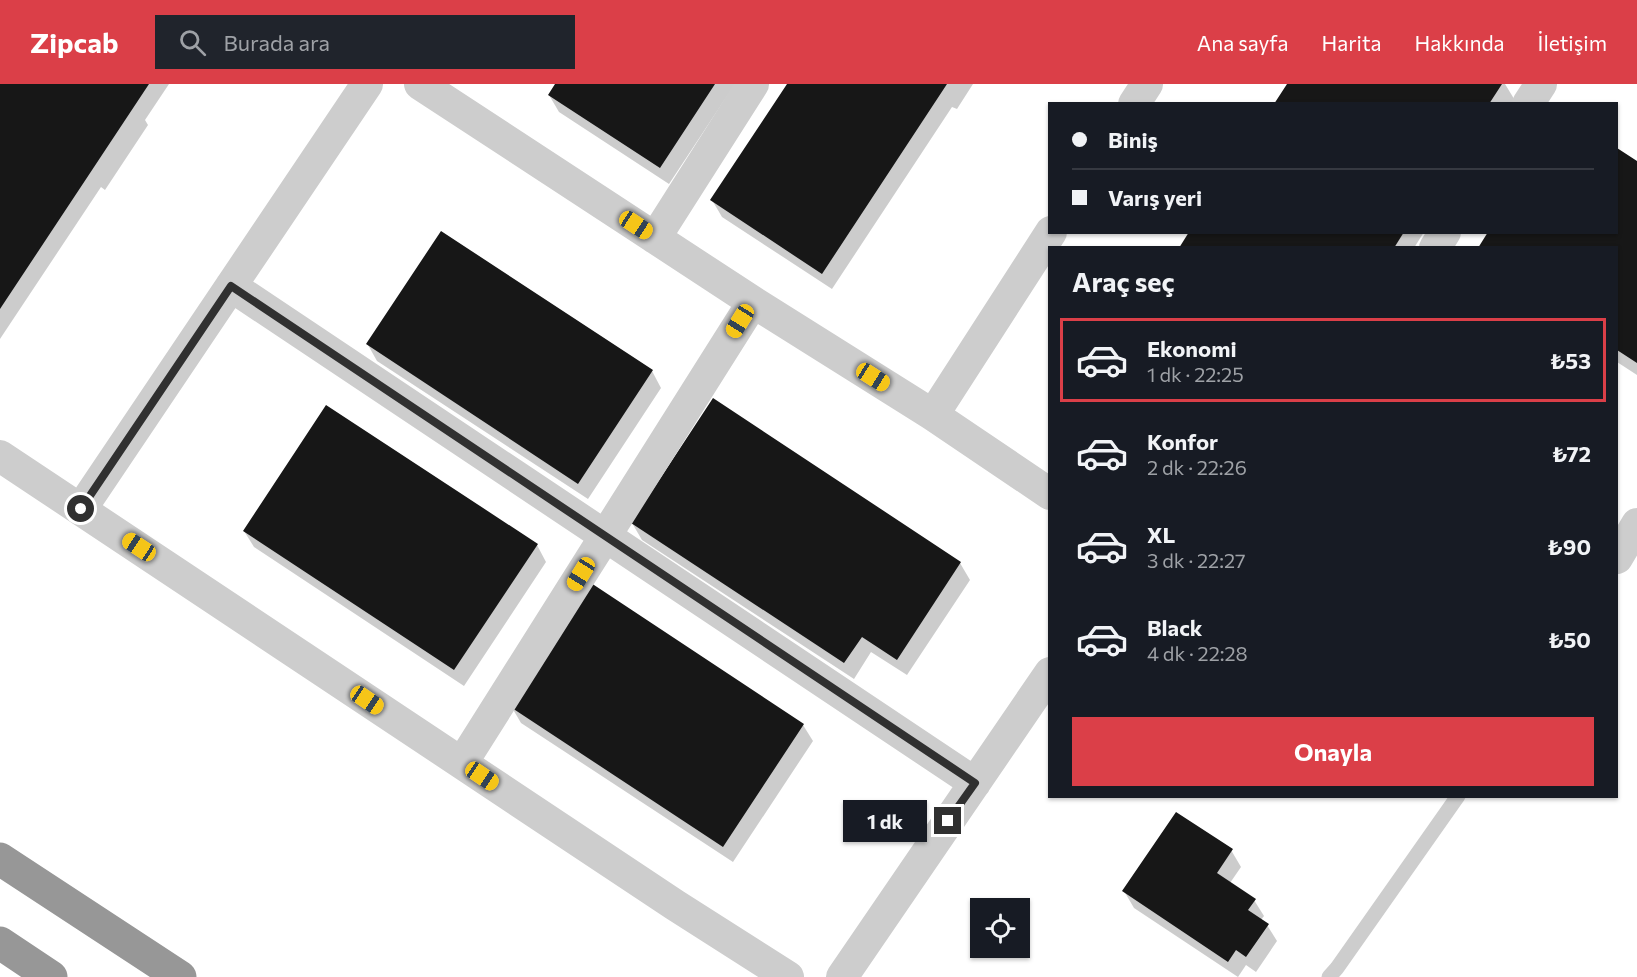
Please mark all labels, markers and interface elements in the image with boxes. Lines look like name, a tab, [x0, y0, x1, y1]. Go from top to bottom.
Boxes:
search box	[155, 15, 575, 69]
text: Zipcab	[30, 25, 119, 59]
icon: search	[176, 26, 209, 59]
text: Burada ara	[224, 29, 330, 56]
text: Ana sayfa	[1197, 30, 1288, 55]
text: Harita	[1321, 30, 1382, 55]
text: Hakkında	[1415, 30, 1505, 55]
text: İletişim	[1538, 30, 1607, 55]
text: Biniş	[1108, 126, 1158, 153]
text: Varış yeri	[1108, 184, 1202, 211]
car	[616, 208, 656, 242]
text: Araç seç	[1072, 265, 1175, 298]
car	[723, 301, 757, 341]
icon: car	[1075, 333, 1129, 387]
text: Ekonomi	[1147, 335, 1237, 362]
text: ₺53	[1550, 347, 1591, 374]
car	[853, 360, 893, 394]
text: 1 dk · 22:25	[1147, 362, 1244, 386]
icon: car	[1075, 426, 1129, 480]
text: Konfor	[1147, 428, 1218, 455]
text: ₺72	[1552, 440, 1591, 467]
text: 2 dk · 22:26	[1147, 455, 1247, 479]
route start	[67, 495, 94, 522]
icon: car	[1075, 519, 1129, 573]
text: XL	[1147, 521, 1175, 548]
car	[119, 530, 159, 564]
text: ₺90	[1547, 533, 1591, 560]
text: 3 dk · 22:27	[1147, 548, 1246, 572]
car	[564, 554, 598, 594]
icon: car	[1075, 612, 1129, 666]
text: Black	[1147, 614, 1202, 641]
text: ₺50	[1548, 626, 1591, 653]
text: 4 dk · 22:28	[1147, 641, 1248, 665]
car	[347, 682, 387, 718]
button: Onayla	[1072, 717, 1594, 786]
car	[462, 758, 502, 794]
callout: 1 dk	[843, 800, 927, 842]
route end	[934, 807, 961, 834]
text: 1 dk	[867, 809, 903, 833]
map controls	[970, 898, 1030, 958]
button: locate	[970, 898, 1030, 958]

